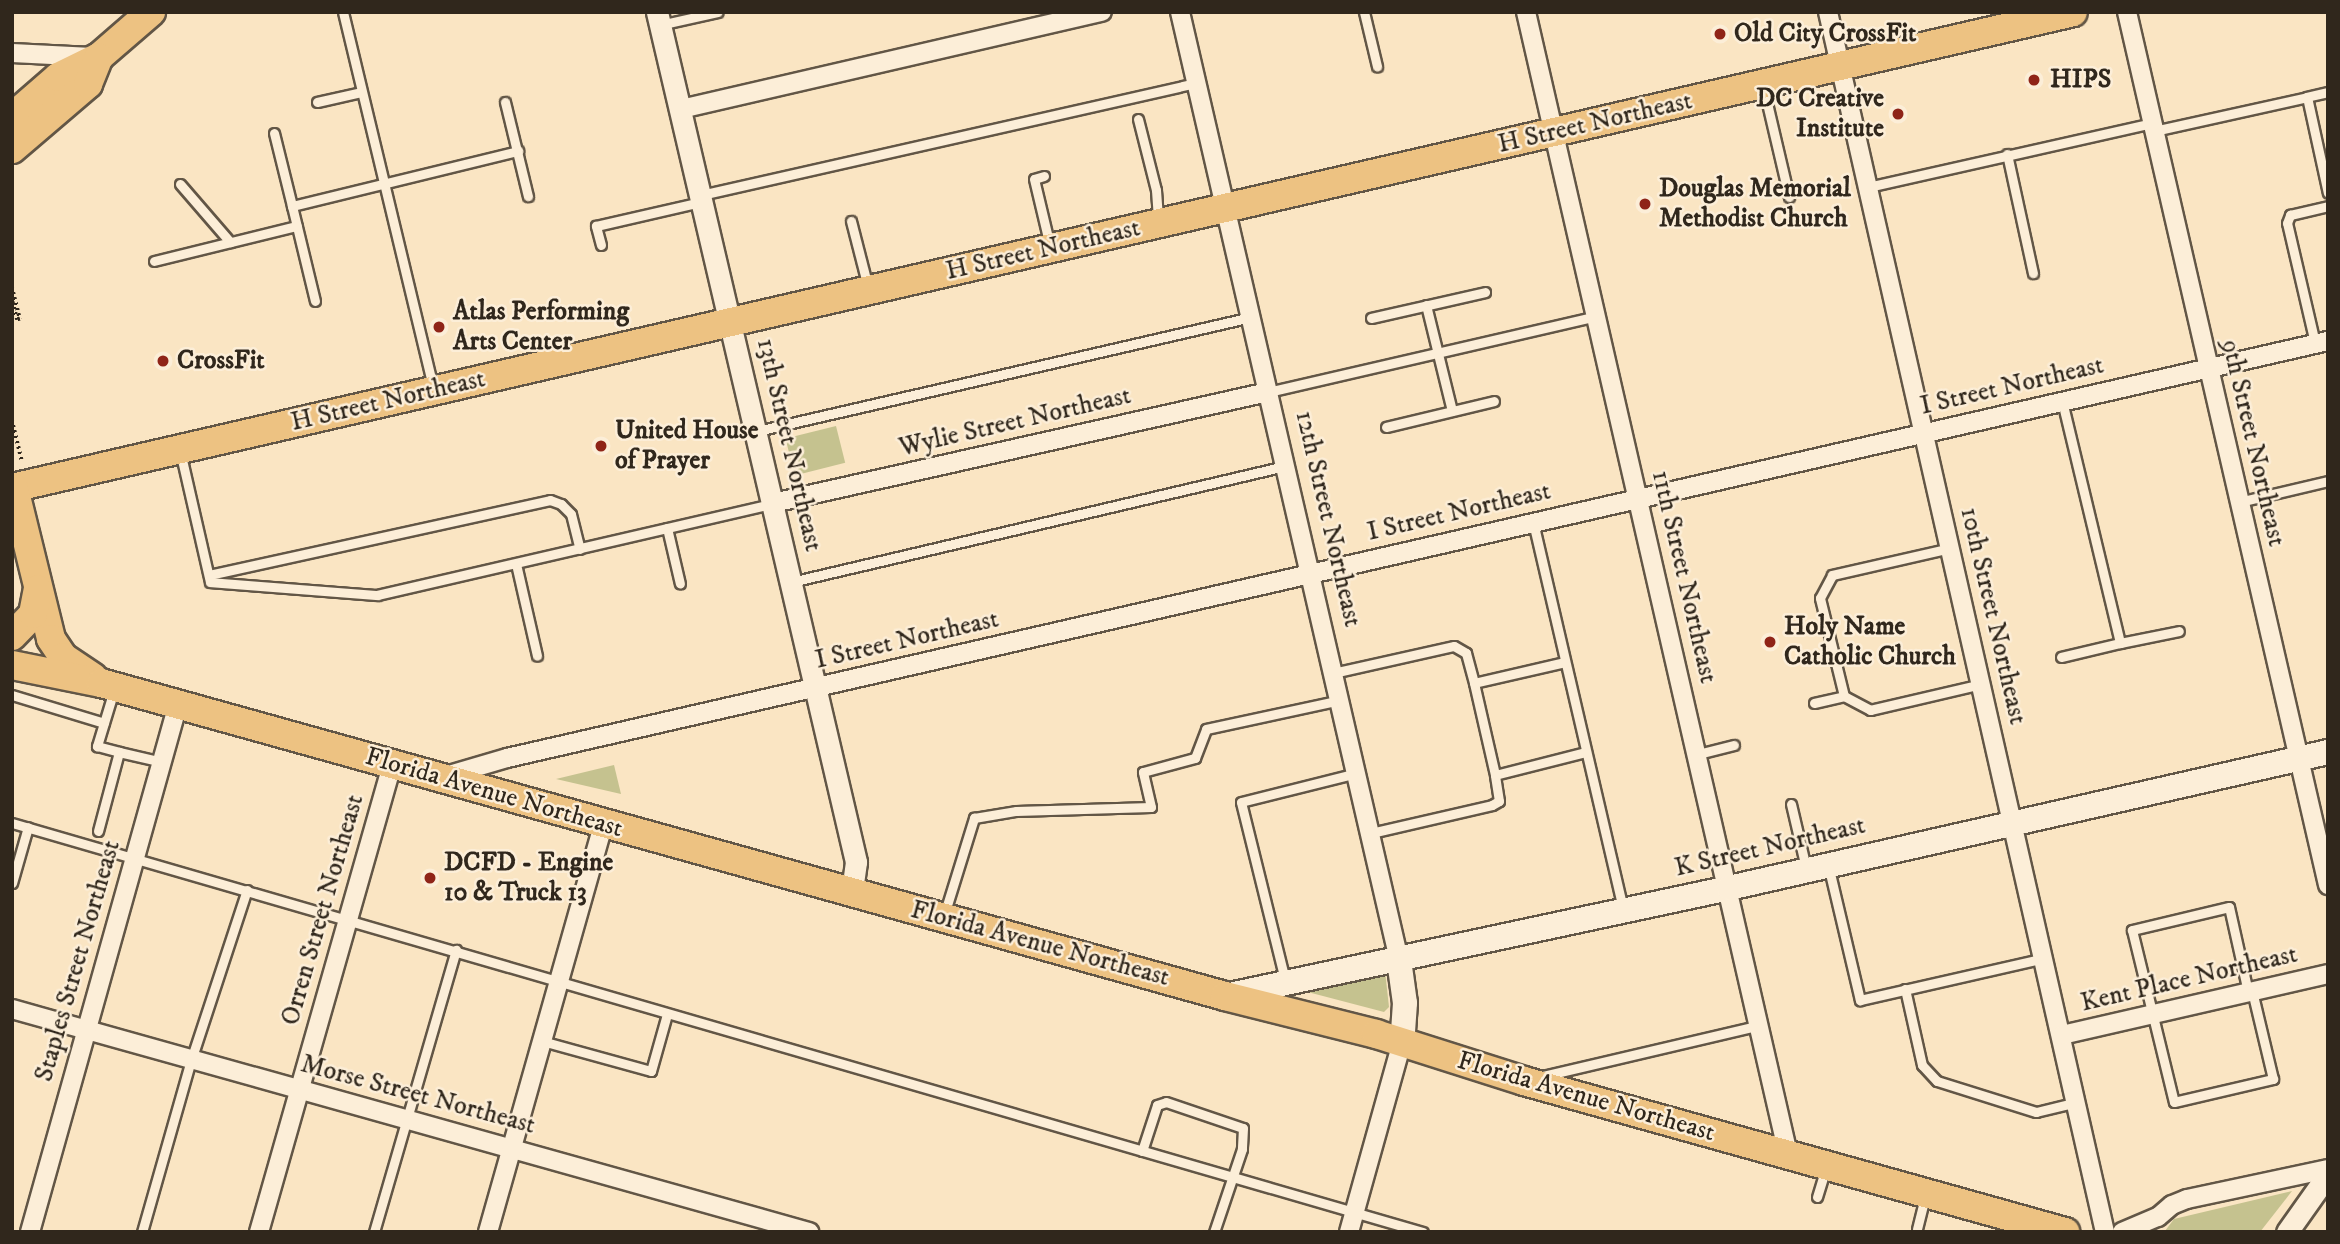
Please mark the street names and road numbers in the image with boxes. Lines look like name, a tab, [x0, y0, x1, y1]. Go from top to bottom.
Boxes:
street label: H Street Northeast	[1495, 86, 1695, 160]
street label: H Street Northeast	[943, 213, 1143, 287]
street label: 13th Street Northeast	[749, 335, 829, 555]
street label: 9th Street Northeast	[2214, 337, 2292, 549]
street label: I Street Northeast	[1917, 350, 2107, 422]
street label: H Street Northeast	[288, 364, 488, 438]
street label: Wylie Street Northeast	[896, 380, 1134, 464]
street label: 12th Street Northeast	[1288, 408, 1368, 630]
street label: 11th Street Northeast	[1644, 468, 1724, 686]
street label: I Street Northeast	[1364, 476, 1554, 548]
street label: 10th Street Northeast	[1953, 504, 2033, 728]
street label: I Street Northeast	[812, 604, 1002, 676]
street label: Florida Avenue Northeast	[362, 741, 626, 845]
street label: Orren Street Northeast	[275, 791, 371, 1029]
street label: K Street Northeast	[1672, 810, 1868, 884]
street label: Staples Street Northeast	[29, 837, 127, 1085]
street label: Florida Avenue Northeast	[907, 894, 1173, 994]
street label: Kent Place Northeast	[2078, 939, 2300, 1019]
street label: Florida Avenue Northeast	[1454, 1045, 1718, 1149]
street label: Morse Street Northeast	[297, 1049, 539, 1141]

